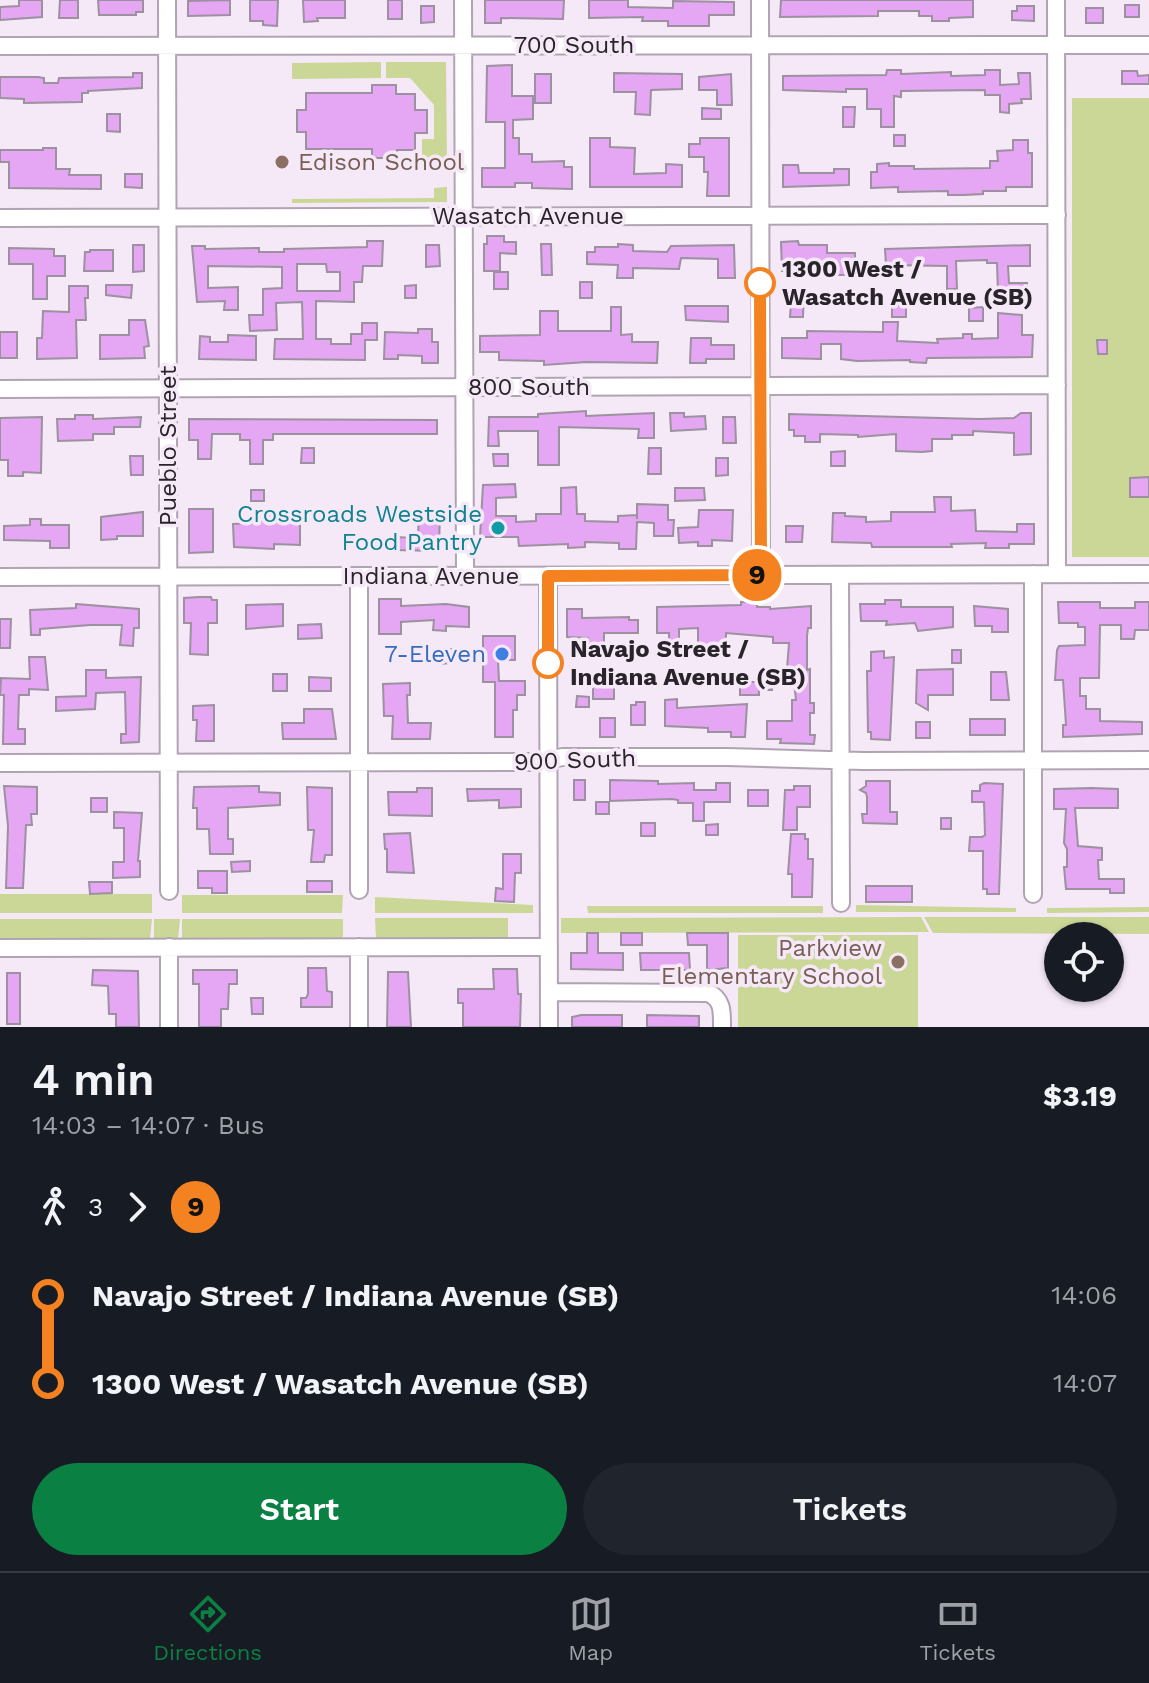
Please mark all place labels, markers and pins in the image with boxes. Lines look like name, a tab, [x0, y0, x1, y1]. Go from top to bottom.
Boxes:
place label: Edison School	[298, 148, 465, 176]
marker: Edison School	[273, 153, 291, 171]
place label: 1300 West / Wasatch Avenue (SB)	[782, 255, 1033, 311]
marker: 1300 West / Wasatch Avenue (SB)	[745, 268, 775, 298]
place label: Crossroads Westside Food Pantry	[237, 500, 483, 556]
marker: Crossroads Westside Food Pantry	[489, 519, 507, 537]
place label: Navajo Street / Indiana Avenue (SB)	[570, 635, 806, 691]
place label: 7-Eleven	[384, 640, 486, 668]
marker: 7-Eleven	[493, 645, 511, 663]
marker: Navajo Street / Indiana Avenue (SB)	[533, 648, 563, 678]
place label: Parkview Elementary School	[661, 934, 883, 990]
marker: Parkview Elementary School	[889, 953, 907, 971]

